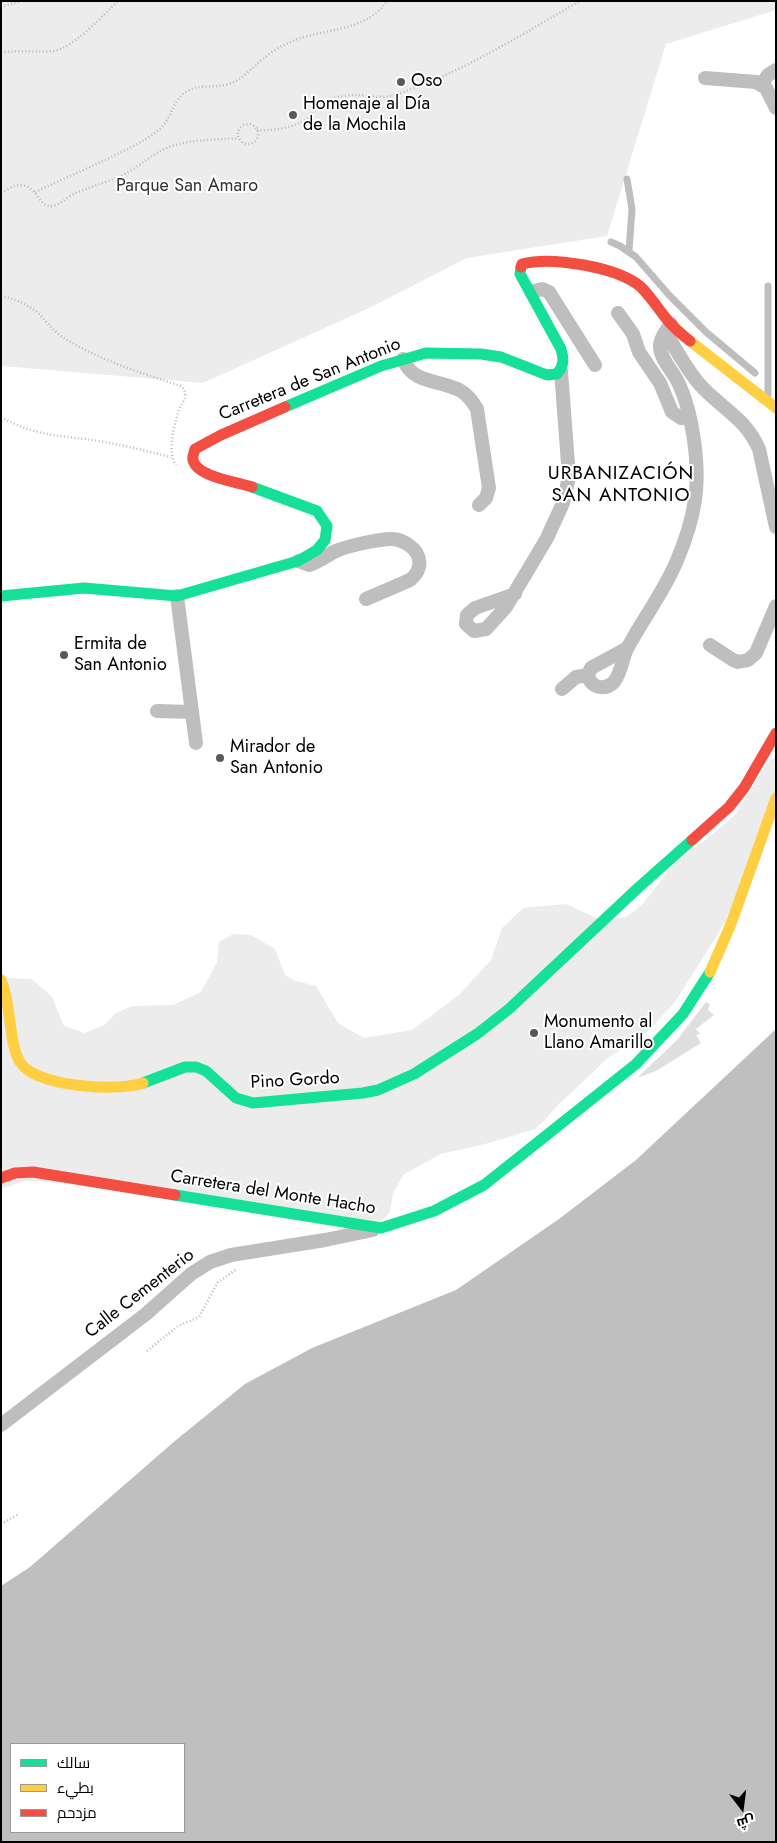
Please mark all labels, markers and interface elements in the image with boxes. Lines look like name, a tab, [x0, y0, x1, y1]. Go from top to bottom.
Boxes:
place label: Oso	[411, 71, 442, 93]
marker: Oso	[395, 76, 407, 88]
place label: Homenaje al Día de la Mochila	[303, 94, 430, 136]
marker: Homenaje al Día de la Mochila	[287, 109, 299, 121]
park label: Parque San Amaro	[116, 176, 258, 198]
street label: Carretera de San Antonio	[216, 334, 404, 426]
district label: URBANIZACIÓN SAN ANTONIO	[546, 463, 696, 507]
place label: Ermita de San Antonio	[74, 634, 167, 676]
marker: Ermita de San Antonio	[58, 649, 70, 661]
place label: Mirador de San Antonio	[230, 737, 323, 780]
marker: Mirador de San Antonio	[214, 752, 226, 764]
place label: Monumento al Llano Amarillo	[544, 1012, 653, 1054]
marker: Monumento al Llano Amarillo	[528, 1027, 540, 1039]
street label: Pino Gordo	[250, 1068, 340, 1094]
street label: Carretera del Monte Hacho	[169, 1166, 377, 1220]
street label: Calle Cementerio	[81, 1245, 199, 1343]
legend	[10, 1743, 185, 1833]
text: سالك	[57, 1752, 90, 1774]
text: بطيء	[57, 1777, 94, 1799]
north arrow	[717, 1783, 767, 1833]
text: مزدحم	[57, 1802, 97, 1824]
text: ش	[735, 1811, 757, 1834]

